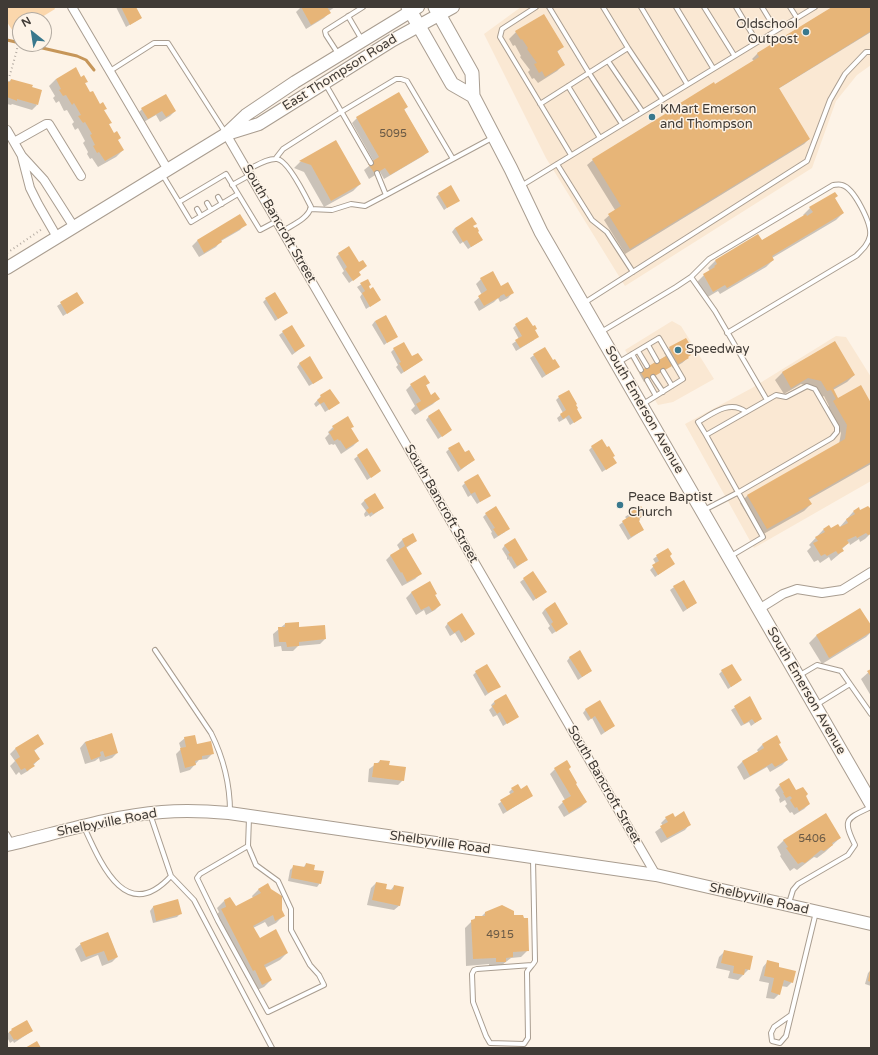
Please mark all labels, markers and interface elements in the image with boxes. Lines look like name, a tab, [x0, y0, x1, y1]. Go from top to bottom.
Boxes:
north arrow	[12, 12, 52, 52]
text: N	[19, 14, 33, 30]
place label: Oldschool Outpost	[736, 17, 798, 48]
marker: Oldschool Outpost	[801, 27, 811, 37]
street label: East Thompson Road	[280, 31, 400, 115]
place label: KMart Emerson and Thompson	[660, 102, 756, 133]
marker: KMart Emerson and Thompson	[647, 112, 657, 122]
house number: 5095	[379, 127, 407, 141]
street label: South Bancroft Street	[239, 162, 319, 286]
place label: Speedway	[686, 342, 749, 358]
street label: South Emerson Avenue	[601, 344, 687, 476]
marker: Speedway	[673, 345, 683, 355]
street label: South Bancroft Street	[401, 442, 481, 566]
place label: Peace Baptist Church	[628, 490, 713, 521]
marker: Peace Baptist Church	[615, 500, 625, 510]
street label: South Emerson Avenue	[763, 625, 849, 757]
street label: South Bancroft Street	[564, 723, 644, 847]
street label: Shelbyville Road	[56, 806, 158, 840]
street label: Shelbyville Road	[389, 828, 491, 858]
house number: 5406	[798, 832, 826, 846]
street label: Shelbyville Road	[708, 880, 810, 918]
house number: 4915	[486, 928, 514, 942]

